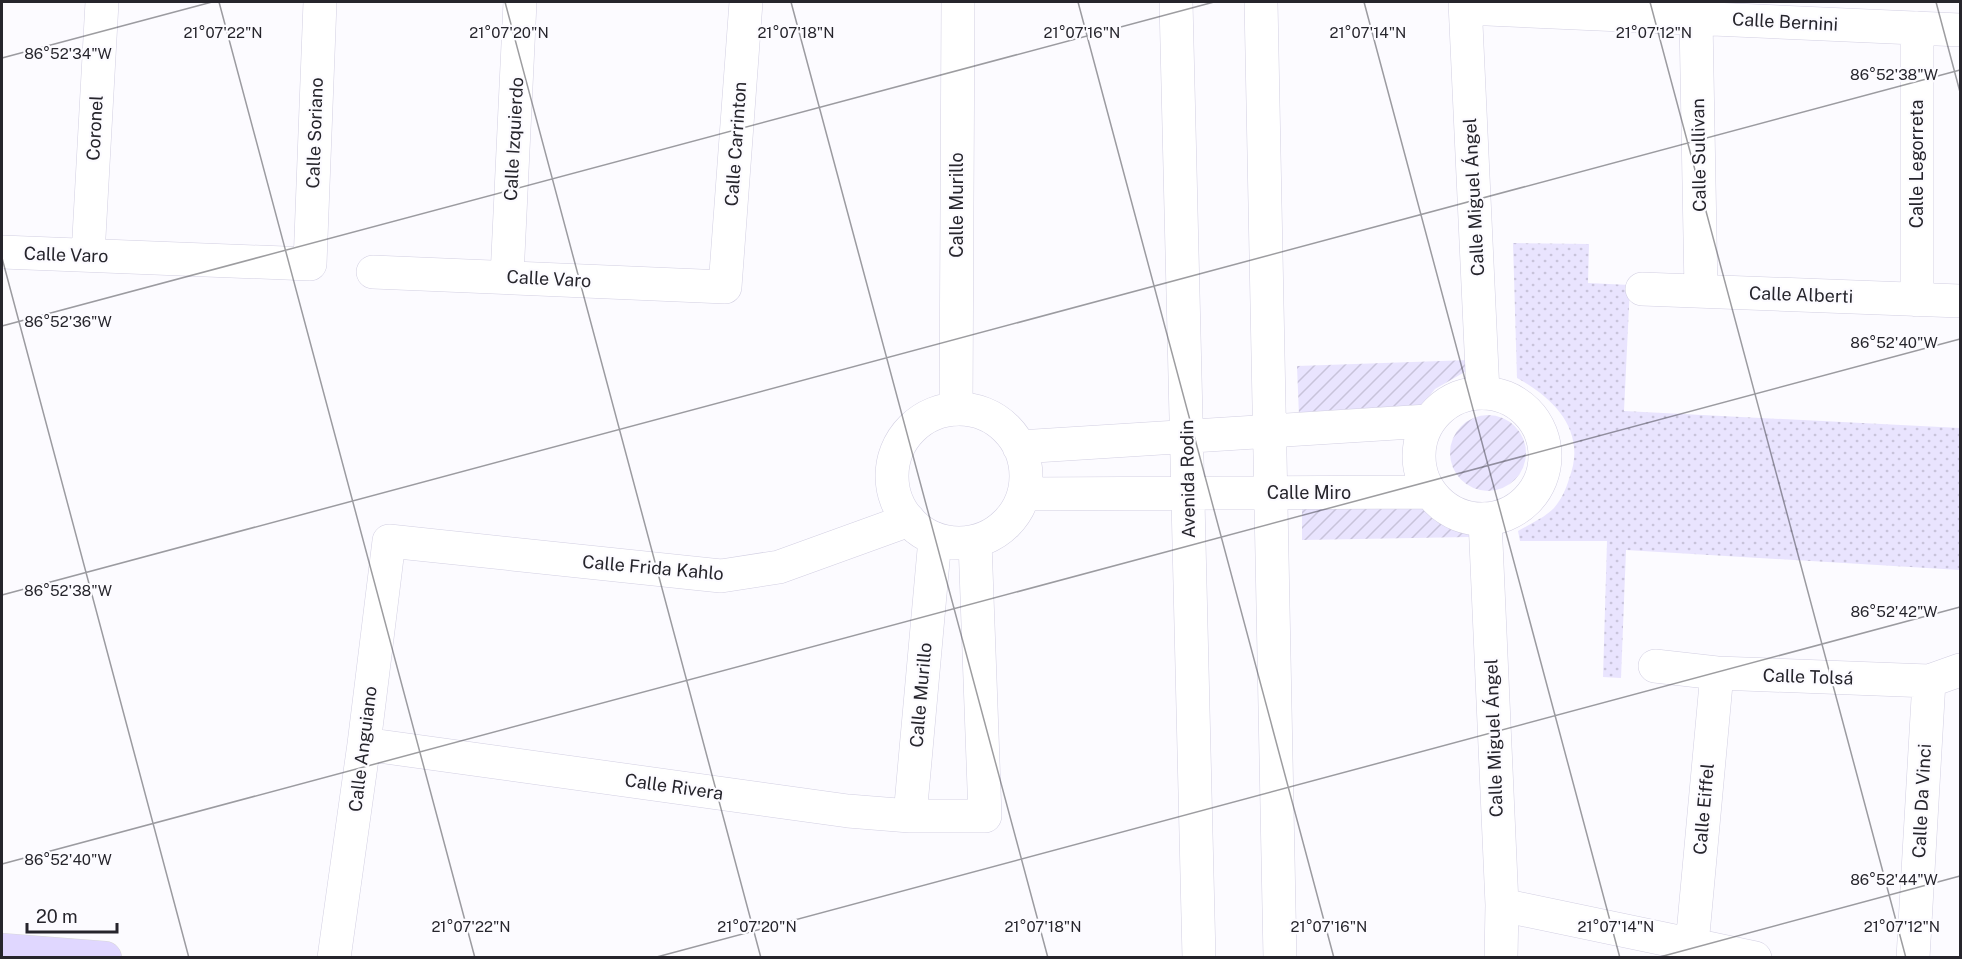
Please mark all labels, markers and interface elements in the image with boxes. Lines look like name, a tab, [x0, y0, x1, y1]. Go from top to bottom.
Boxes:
street label: Calle Bernini	[1732, 8, 1839, 35]
text: 21°07'22"N	[183, 24, 263, 41]
text: 21°07'20"N	[469, 24, 549, 41]
text: 21°07'18"N	[757, 24, 835, 41]
text: 21°07'16"N	[1044, 24, 1120, 41]
text: 21°07'14"N	[1330, 24, 1406, 41]
text: 21°07'12"N	[1616, 24, 1692, 41]
text: 86°52'34"W	[24, 45, 112, 62]
text: 86°52'38"W	[1850, 66, 1938, 83]
street label: Calle Izquierdo	[500, 76, 527, 202]
street label: Calle Soriano	[302, 77, 327, 189]
street label: Calle Carrinton	[721, 81, 750, 207]
street label: Coronel	[82, 95, 107, 161]
street label: Calle Sullivan	[1687, 98, 1710, 212]
street label: Calle Legorreta	[1906, 100, 1927, 228]
street label: Calle Miguel Ángel	[1458, 117, 1488, 277]
street label: Calle Murillo	[946, 152, 967, 258]
street label: Calle Varo	[23, 243, 109, 266]
street label: Calle Varo	[506, 266, 592, 291]
street label: Calle Alberti	[1749, 282, 1853, 307]
text: 86°52'36"W	[24, 313, 112, 330]
text: 86°52'40"W	[1850, 334, 1938, 351]
street label: Avenida Rodin	[1176, 420, 1199, 538]
street label: Calle Miro	[1267, 482, 1351, 503]
street label: Calle Frida Kahlo	[582, 551, 725, 584]
text: 86°52'38"W	[24, 582, 112, 599]
text: 86°52'42"W	[1850, 603, 1938, 620]
street label: Calle Murillo	[905, 642, 936, 748]
street label: Calle Miguel Ángel	[1479, 659, 1507, 818]
street label: Calle Tolsá	[1762, 664, 1854, 689]
street label: Calle Anguiano	[344, 685, 381, 813]
street label: Calle Da Vinci	[1908, 743, 1935, 859]
street label: Calle Eiffel	[1689, 762, 1718, 856]
street label: Calle Rivera	[624, 769, 725, 804]
text: 86°52'40"W	[24, 851, 112, 868]
text: 86°52'44"W	[1850, 871, 1938, 888]
scale bar	[27, 896, 117, 934]
text: 20 m	[36, 906, 78, 927]
text: 21°07'22"N	[431, 918, 511, 935]
text: 21°07'20"N	[717, 918, 797, 935]
text: 21°07'18"N	[1004, 918, 1082, 935]
text: 21°07'16"N	[1291, 918, 1367, 935]
text: 21°07'14"N	[1578, 918, 1654, 935]
text: 21°07'12"N	[1864, 918, 1940, 935]

